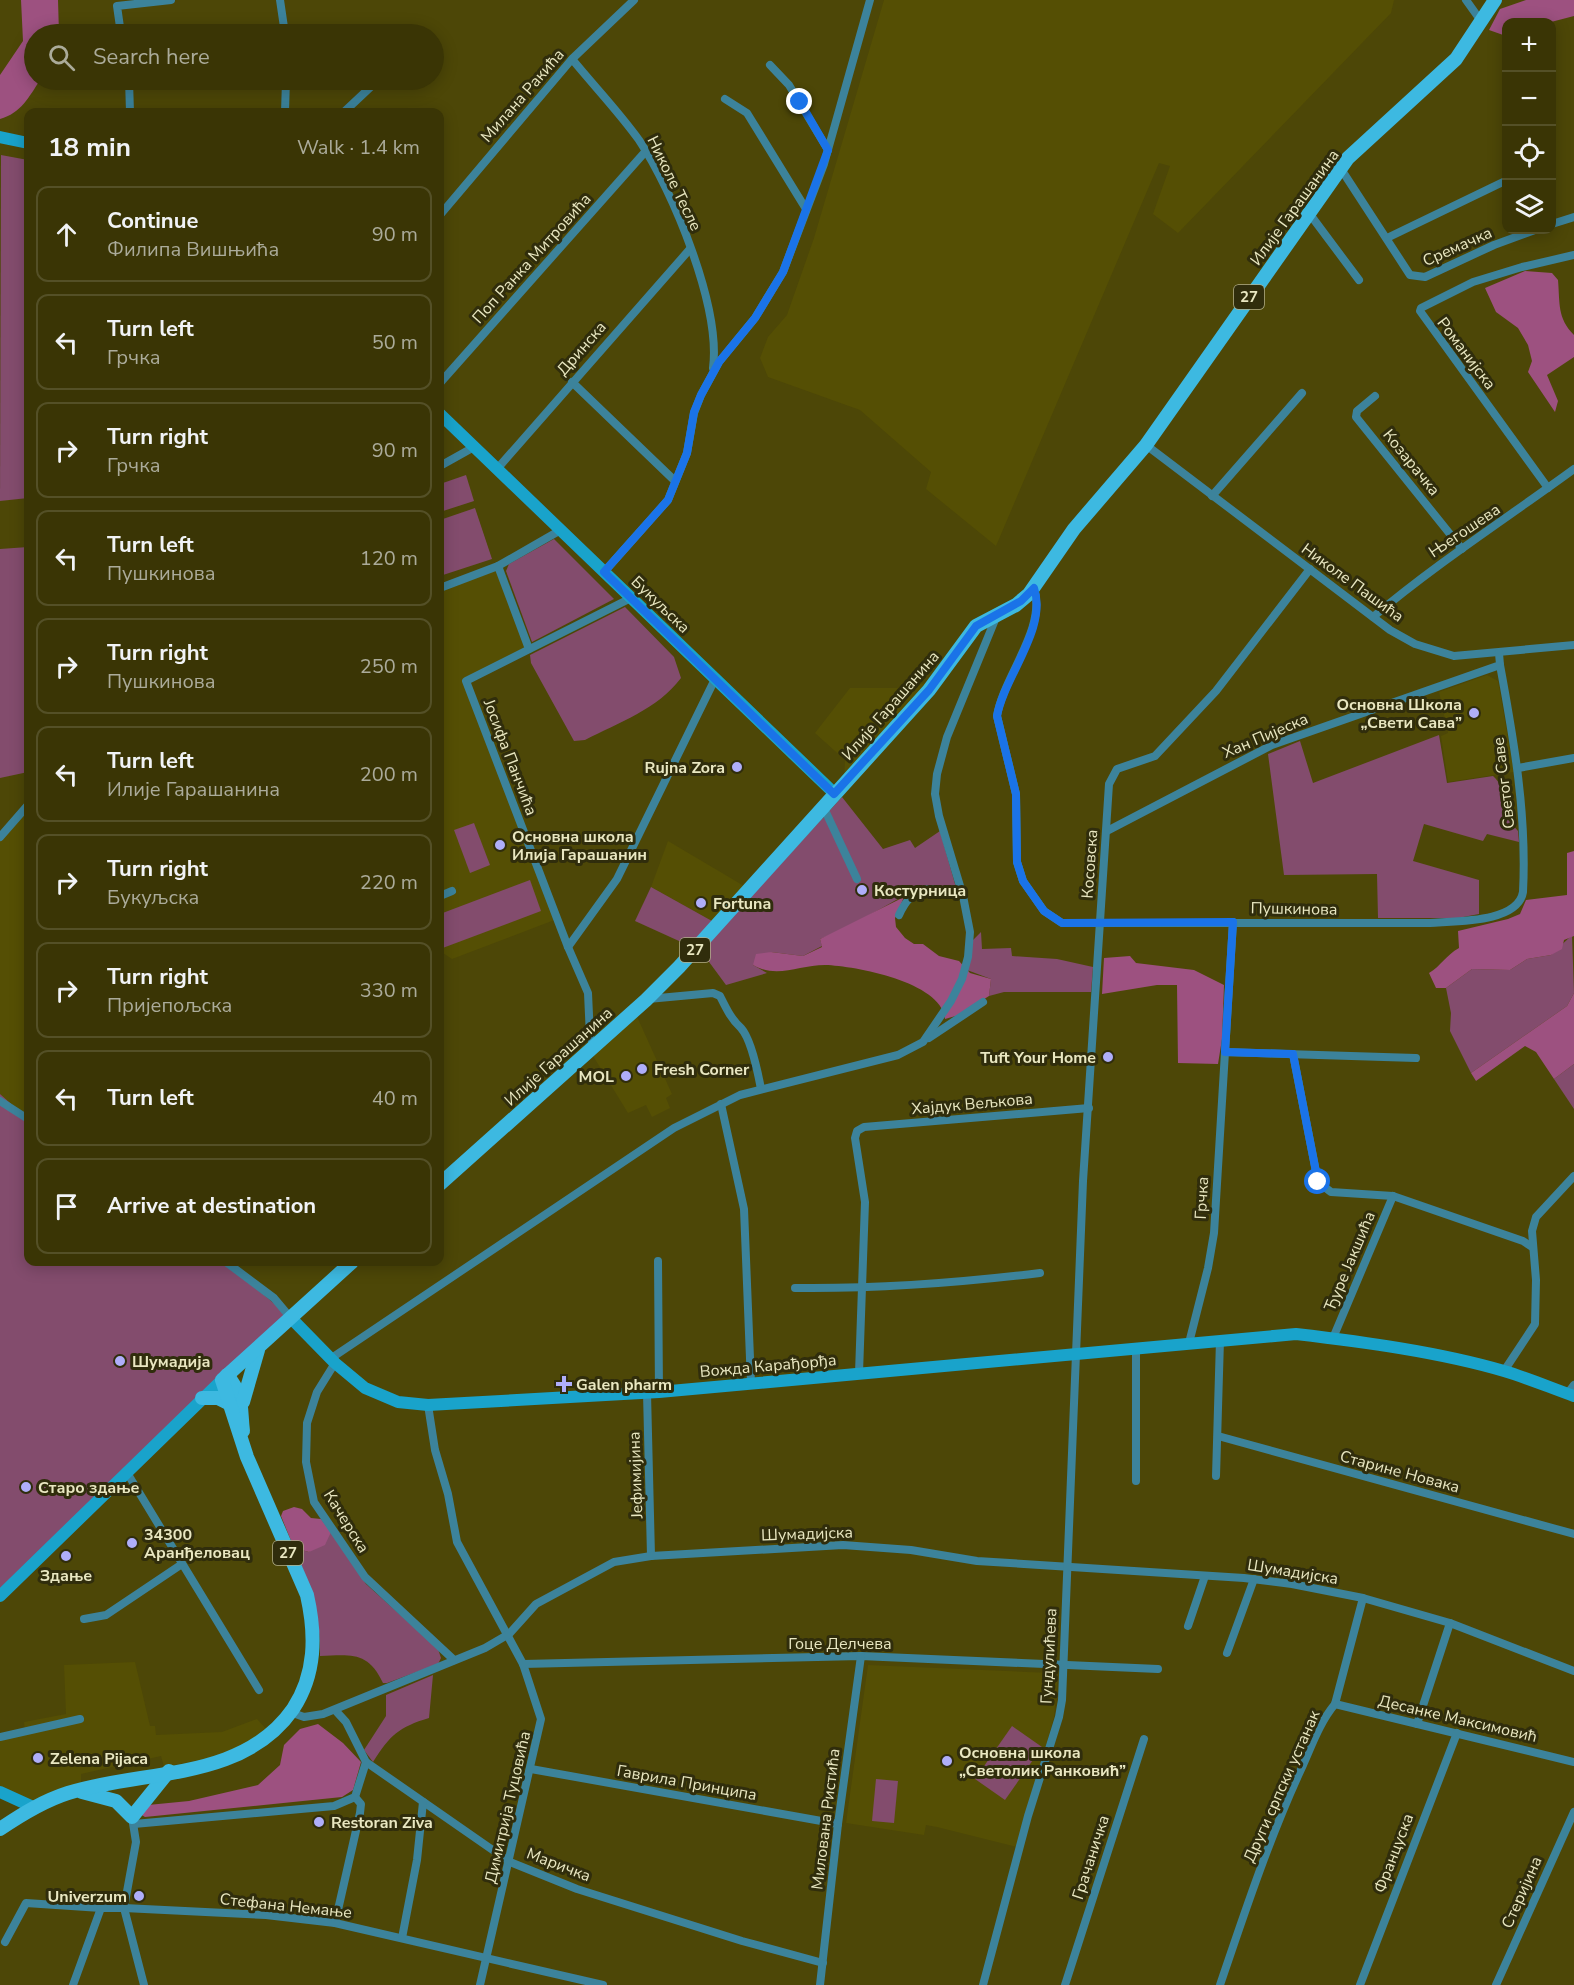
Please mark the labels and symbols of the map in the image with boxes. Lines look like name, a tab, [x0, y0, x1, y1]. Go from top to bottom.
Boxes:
street label: Милана Ракића	[476, 44, 569, 147]
route end	[786, 88, 812, 114]
street label: Николе Тесле	[642, 132, 707, 235]
street label: Илије Гарашанина	[1245, 145, 1344, 270]
street label: Поп Ранка Митровића	[467, 189, 596, 329]
street label: Сремачка	[1419, 222, 1496, 272]
road number: 27	[1234, 285, 1264, 309]
street label: Романијска	[1432, 313, 1501, 394]
street label: Дринска	[552, 317, 611, 381]
street label: Козарачка	[1378, 425, 1445, 501]
street label: Његошева	[1424, 499, 1505, 563]
street label: Николе Пашића	[1297, 538, 1408, 627]
street label: Букуљска	[626, 571, 694, 638]
street label: Илије Гарашанина	[837, 646, 944, 765]
place label: Основна Школа „Свети Сава”	[1337, 694, 1462, 734]
street label: Јосифа Панчића	[477, 695, 542, 819]
marker: Основна Школа „Свети Сава”	[1467, 706, 1481, 720]
street label: Хан Пијеска	[1219, 708, 1312, 764]
street label: Светог Саве	[1487, 736, 1521, 830]
place label: Rujna Zora	[645, 757, 725, 779]
marker: Rujna Zora	[730, 760, 744, 774]
place label: Основна школа Илија Гарашанин	[512, 826, 647, 866]
street label: Косовска	[1077, 829, 1103, 899]
marker: Основна школа Илија Гарашанин	[493, 838, 507, 852]
place label: Костурница	[874, 880, 966, 902]
marker: Костурница	[855, 883, 869, 897]
place label: Fortuna	[713, 893, 771, 915]
marker: Fortuna	[694, 896, 708, 910]
street label: Пушкинова	[1250, 897, 1338, 921]
road number: 27	[680, 938, 710, 962]
street label: Илије Гарашанина	[500, 1002, 617, 1111]
place label: Tuft Your Home	[980, 1047, 1096, 1069]
marker: Tuft Your Home	[1101, 1050, 1115, 1064]
place label: Fresh Corner	[654, 1059, 750, 1081]
marker: Fresh Corner	[635, 1062, 649, 1076]
place label: MOL	[579, 1066, 614, 1088]
marker: MOL	[619, 1069, 633, 1083]
street label: Хајдук Вељкова	[911, 1088, 1034, 1120]
route start	[1304, 1168, 1330, 1194]
street label: Грчка	[1190, 1176, 1214, 1220]
street label: Ђуре Јакшића	[1319, 1208, 1381, 1315]
street label: Вожда Карађорђа	[699, 1349, 837, 1383]
place label: Шумадија	[132, 1351, 211, 1373]
marker: Шумадија	[113, 1354, 127, 1368]
place label: Galen pharm	[576, 1374, 672, 1396]
marker: Galen pharm	[557, 1377, 571, 1391]
street label: Јефимијина	[623, 1431, 649, 1520]
street label: Старине Новака	[1337, 1445, 1462, 1499]
place label: Старо здање	[38, 1477, 140, 1499]
marker: Старо здање	[19, 1480, 33, 1494]
street label: Качерска	[318, 1486, 374, 1557]
street label: Шумадијска	[761, 1521, 853, 1547]
place label: 34300 Аранђеловац	[144, 1524, 250, 1564]
marker: 34300 Аранђеловац	[125, 1536, 139, 1550]
road number: 27	[273, 1541, 303, 1565]
marker: Здање	[59, 1549, 73, 1563]
street label: Шумадијска	[1246, 1554, 1340, 1590]
place label: Здање	[40, 1565, 92, 1587]
street label: Гундулићева	[1035, 1607, 1063, 1705]
street label: Гоце Делчева	[788, 1633, 892, 1655]
street label: Десанке Максимовић	[1376, 1690, 1539, 1748]
street label: Други српски устанак	[1238, 1706, 1326, 1866]
street label: Димитрија Туцовића	[480, 1729, 536, 1886]
place label: Основна школа „Светолик Ранковић”	[959, 1742, 1126, 1782]
street label: Милована Ристића	[806, 1747, 846, 1891]
place label: Zelena Pijaca	[50, 1748, 148, 1770]
marker: Zelena Pijaca	[31, 1751, 45, 1765]
marker: Основна школа „Светолик Ранковић”	[940, 1754, 954, 1768]
street label: Гаврила Принципа	[615, 1760, 759, 1806]
street label: Француска	[1369, 1810, 1419, 1896]
place label: Restoran Ziva	[331, 1812, 433, 1834]
street label: Грачаничка	[1067, 1812, 1115, 1902]
marker: Restoran Ziva	[312, 1815, 326, 1829]
street label: Маричка	[523, 1843, 594, 1887]
street label: Стеријина	[1496, 1853, 1548, 1932]
place label: Univerzum	[48, 1886, 127, 1908]
street label: Стефана Немање	[219, 1888, 353, 1924]
marker: Univerzum	[132, 1889, 146, 1903]

